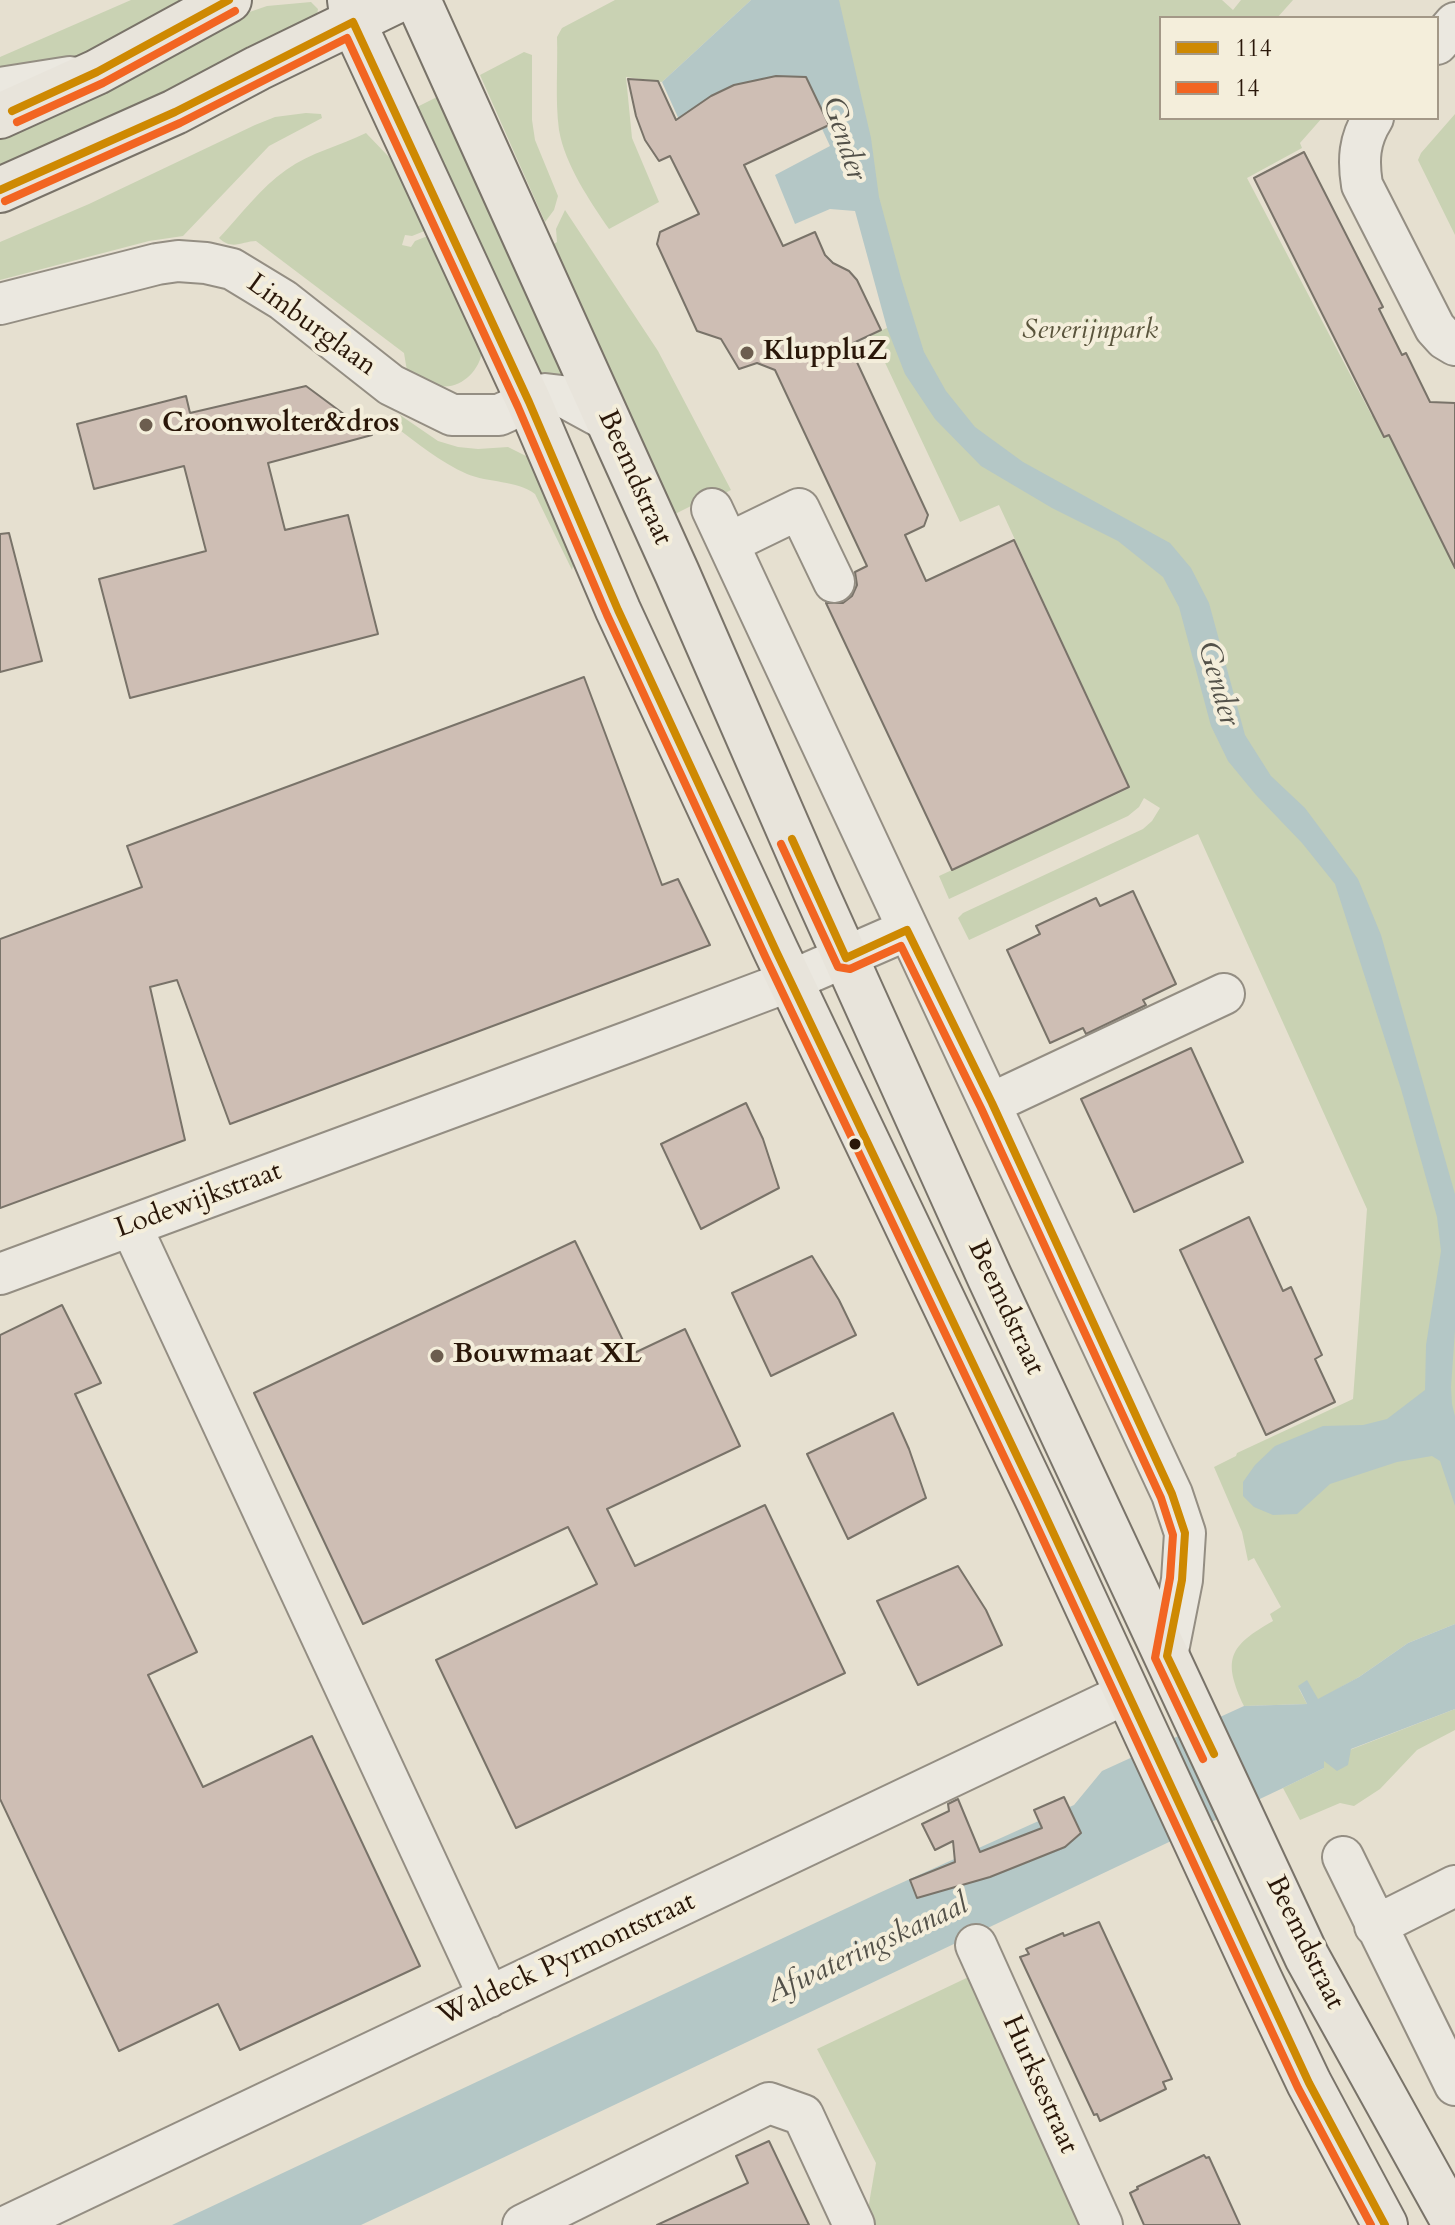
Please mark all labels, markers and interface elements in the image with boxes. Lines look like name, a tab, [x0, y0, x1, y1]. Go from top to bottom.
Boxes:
legend	[1159, 16, 1439, 120]
text: 114	[1235, 32, 1272, 65]
text: 14	[1235, 72, 1260, 105]
water label: Gender	[813, 93, 873, 185]
street label: Limburglaan	[240, 268, 382, 384]
park label: Severijnpark	[1022, 315, 1158, 349]
place label: KluppluZ	[763, 336, 888, 370]
marker: KluppluZ	[738, 344, 756, 362]
street label: Beemdstraat	[589, 405, 679, 551]
place label: Croonwolter&dros	[162, 408, 400, 442]
marker: Croonwolter&dros	[137, 416, 155, 434]
water label: Gender	[1188, 638, 1246, 730]
unlabelled marker	[847, 1136, 863, 1152]
street label: Lodewijkstraat	[111, 1155, 287, 1247]
street label: Beemdstraat	[959, 1235, 1051, 1381]
place label: Bouwmaat XL	[453, 1339, 642, 1373]
marker: Bouwmaat XL	[428, 1347, 446, 1365]
street label: Beemdstraat	[1257, 1871, 1351, 2015]
street label: Waldeck Pyrmontstraat	[433, 1886, 701, 2034]
water label: Afwateringskanaal	[761, 1887, 975, 2013]
street label: Hurksestraat	[994, 2011, 1084, 2159]

